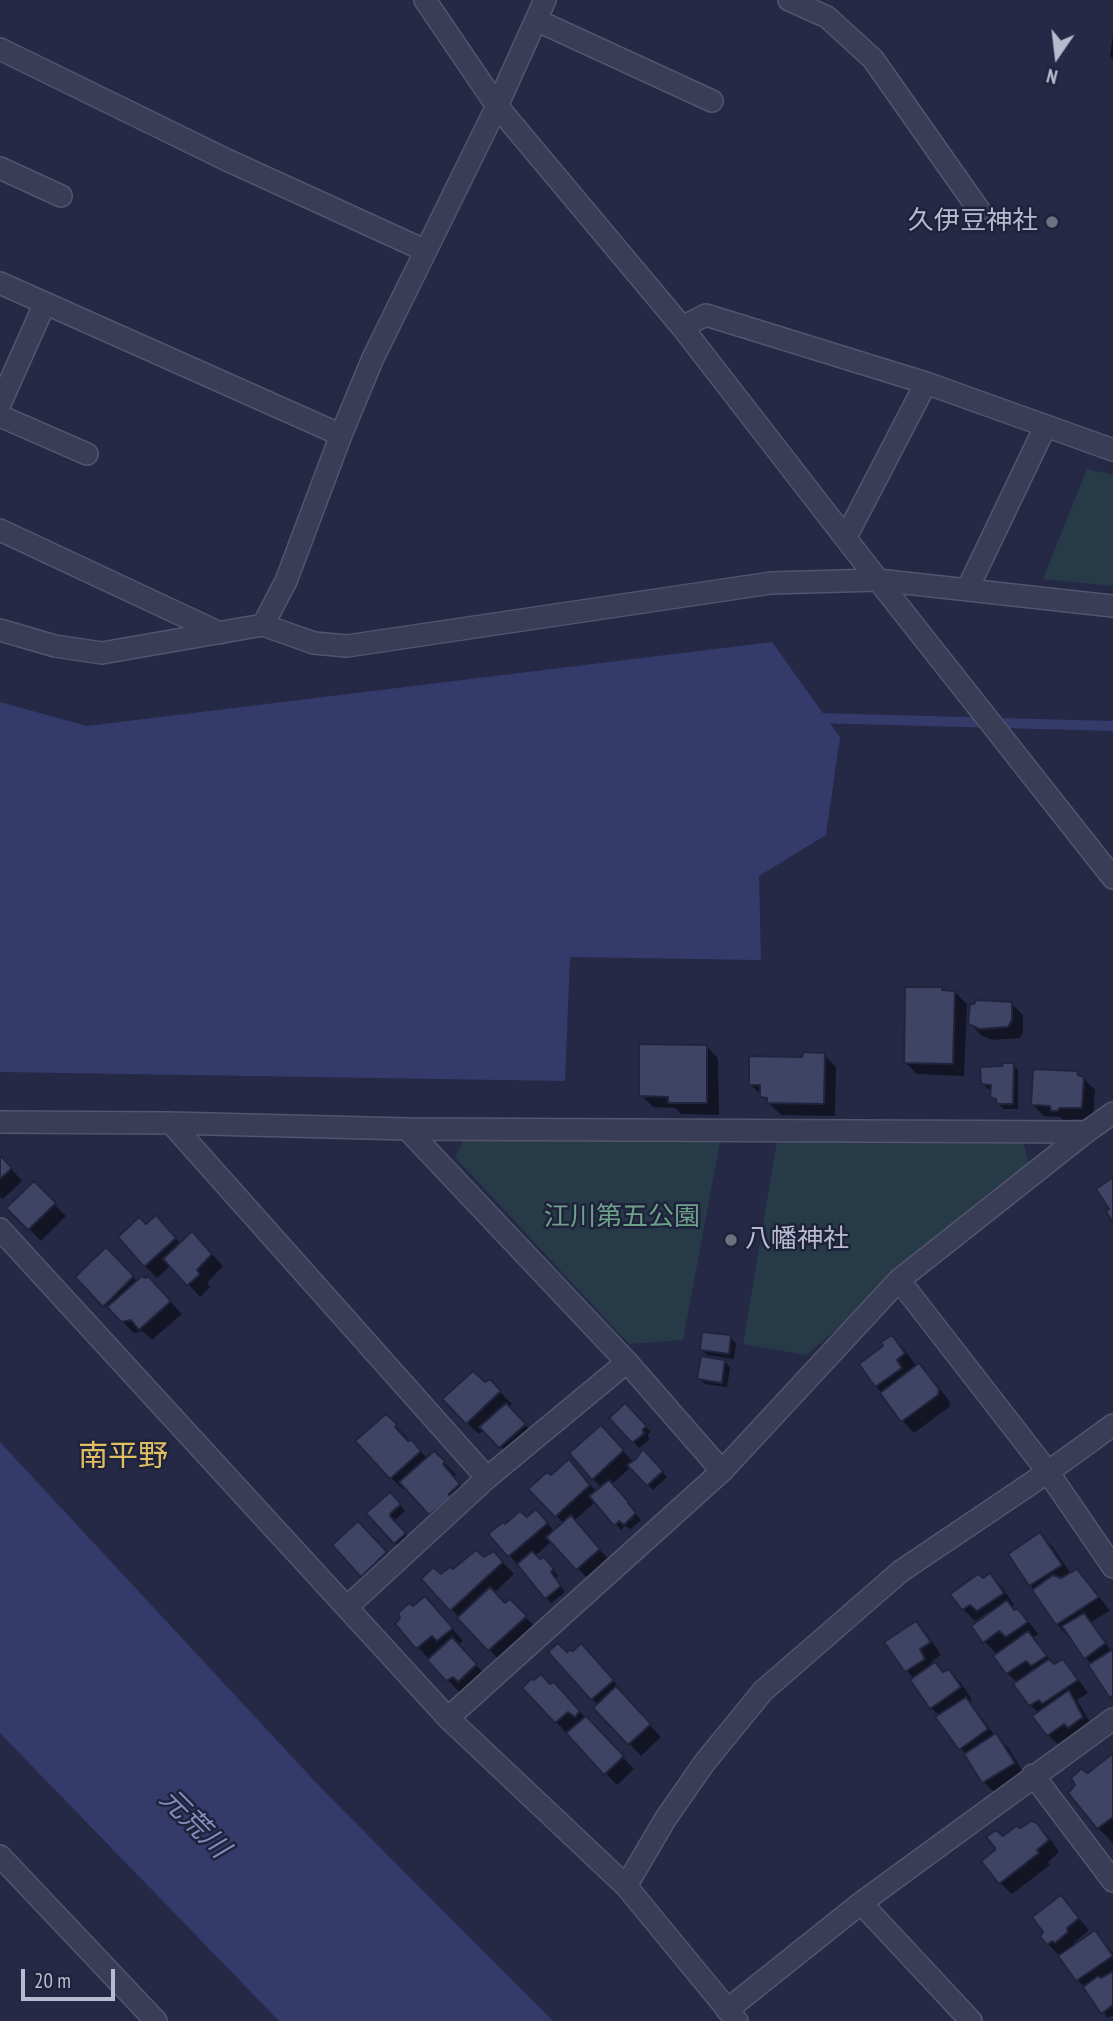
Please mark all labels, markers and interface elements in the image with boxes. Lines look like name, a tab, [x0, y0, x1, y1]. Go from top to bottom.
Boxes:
north arrow	[1022, 21, 1092, 91]
text: N	[1044, 63, 1060, 89]
place label: 久伊豆神社	[908, 206, 1038, 238]
marker: 久伊豆神社	[1044, 214, 1060, 230]
park label: 江川第五公園	[544, 1202, 700, 1234]
place label: 八幡神社	[745, 1224, 849, 1256]
marker: 八幡神社	[723, 1232, 739, 1248]
district label: 南平野	[78, 1439, 168, 1475]
water label: 元荒川	[152, 1782, 236, 1866]
scale bar	[24, 1954, 119, 1998]
text: 20 m	[34, 1967, 71, 1994]

